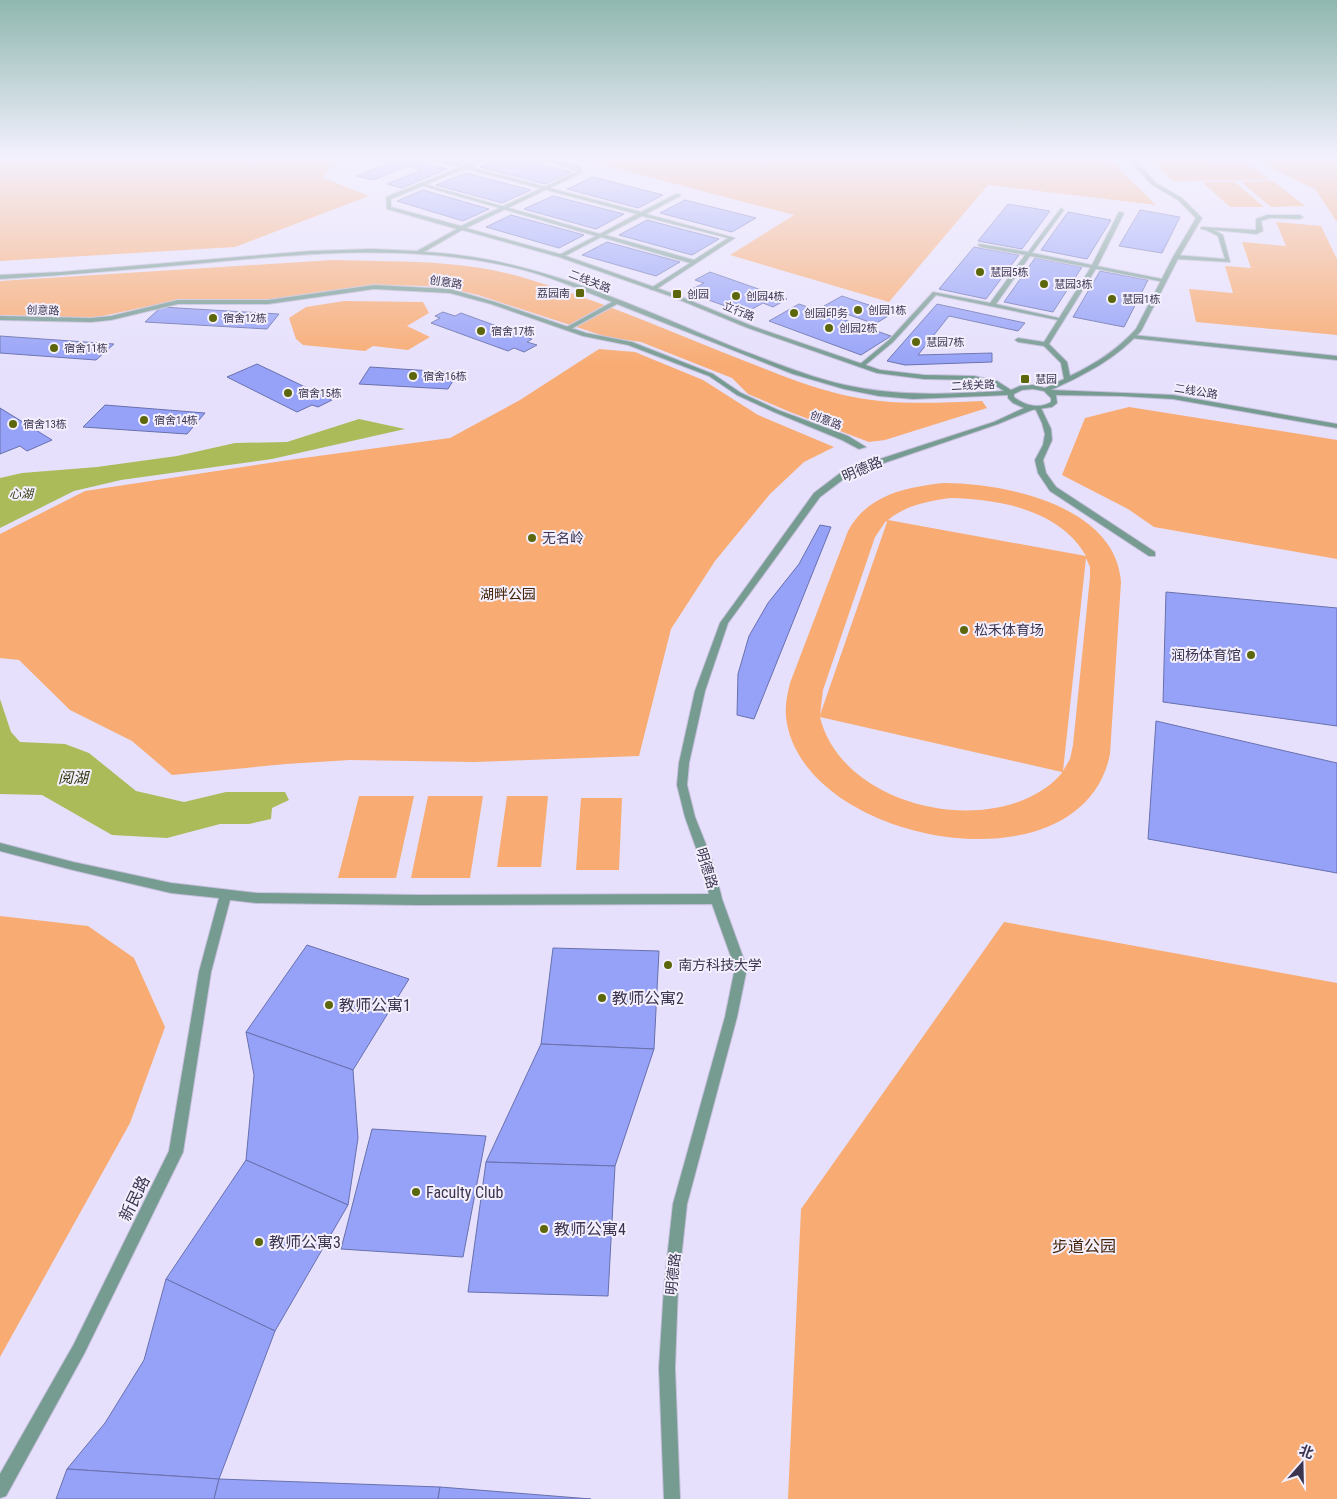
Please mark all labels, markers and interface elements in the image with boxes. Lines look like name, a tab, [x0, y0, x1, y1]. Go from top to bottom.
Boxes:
marker: 慧园5栋	[974, 266, 986, 278]
place label: 慧园5栋	[990, 266, 1028, 279]
street label: 二线关路	[567, 268, 613, 295]
street label: 创意路	[429, 273, 463, 291]
marker: 慧园3栋	[1038, 278, 1050, 290]
place label: 慧园3栋	[1054, 278, 1092, 291]
place label: 荔园南	[537, 287, 570, 300]
marker: 荔园南	[574, 287, 586, 299]
marker: 创园	[671, 288, 683, 300]
place label: 创园	[687, 288, 709, 301]
marker: 创园4栋	[730, 290, 742, 302]
place label: 创园4栋	[746, 290, 784, 303]
marker: 慧园1栋	[1106, 293, 1118, 305]
place label: 慧园1栋	[1122, 293, 1160, 306]
street label: 立行路	[721, 299, 757, 324]
street label: 创意路	[26, 303, 60, 318]
marker: 创园1栋	[852, 304, 864, 316]
place label: 创园1栋	[868, 304, 906, 317]
marker: 创园印务	[788, 307, 800, 319]
place label: 创园印务	[804, 307, 848, 320]
marker: 宿舍12栋	[207, 312, 219, 324]
place label: 宿舍12栋	[223, 312, 267, 325]
marker: 创园2栋	[823, 322, 835, 334]
place label: 创园2栋	[839, 322, 877, 335]
marker: 宿舍17栋	[475, 325, 487, 337]
place label: 宿舍17栋	[491, 325, 535, 338]
marker: 慧园7栋	[910, 336, 922, 348]
place label: 慧园7栋	[926, 336, 964, 349]
marker: 宿舍11栋	[48, 342, 60, 354]
place label: 宿舍11栋	[64, 342, 108, 355]
marker: 宿舍16栋	[407, 370, 419, 382]
place label: 宿舍16栋	[423, 370, 467, 383]
marker: 慧园	[1019, 373, 1031, 385]
place label: 慧园	[1035, 373, 1057, 386]
street label: 二线关路	[951, 378, 995, 393]
street label: 二线公路	[1173, 382, 1219, 401]
marker: 宿舍15栋	[282, 387, 294, 399]
place label: 宿舍15栋	[298, 387, 342, 400]
street label: 创意路	[808, 408, 844, 432]
marker: 宿舍14栋	[138, 414, 150, 426]
place label: 宿舍14栋	[154, 414, 198, 427]
marker: 宿舍13栋	[7, 418, 19, 430]
place label: 宿舍13栋	[23, 418, 67, 431]
street label: 明德路	[840, 453, 884, 485]
water label: 心湖	[9, 487, 35, 501]
place label: 无名岭	[542, 530, 584, 546]
marker: 无名岭	[526, 532, 538, 544]
park label: 湖畔公园	[480, 586, 536, 602]
place label: 松禾体育场	[974, 622, 1044, 638]
marker: 松禾体育场	[958, 624, 970, 636]
place label: 润杨体育馆	[1171, 647, 1241, 663]
marker: 润杨体育馆	[1245, 649, 1257, 661]
water label: 阅湖	[58, 769, 90, 787]
street label: 明德路	[693, 846, 721, 890]
place label: 南方科技大学	[678, 957, 762, 973]
marker: 南方科技大学	[662, 959, 674, 971]
place label: 教师公寓2	[612, 989, 684, 1008]
marker: 教师公寓2	[596, 992, 608, 1004]
place label: 教师公寓1	[339, 996, 411, 1015]
marker: 教师公寓1	[323, 999, 335, 1011]
street label: 新民路	[115, 1172, 154, 1224]
place label: Faculty Club	[426, 1183, 503, 1202]
marker: Faculty Club	[410, 1186, 422, 1198]
place label: 教师公寓4	[554, 1220, 626, 1239]
marker: 教师公寓4	[538, 1223, 550, 1235]
place label: 教师公寓3	[269, 1233, 341, 1252]
marker: 教师公寓3	[253, 1236, 265, 1248]
park label: 步道公园	[1052, 1237, 1116, 1256]
street label: 明德路	[663, 1252, 683, 1296]
north arrow	[1277, 1439, 1327, 1489]
text: 北	[1297, 1442, 1316, 1462]

